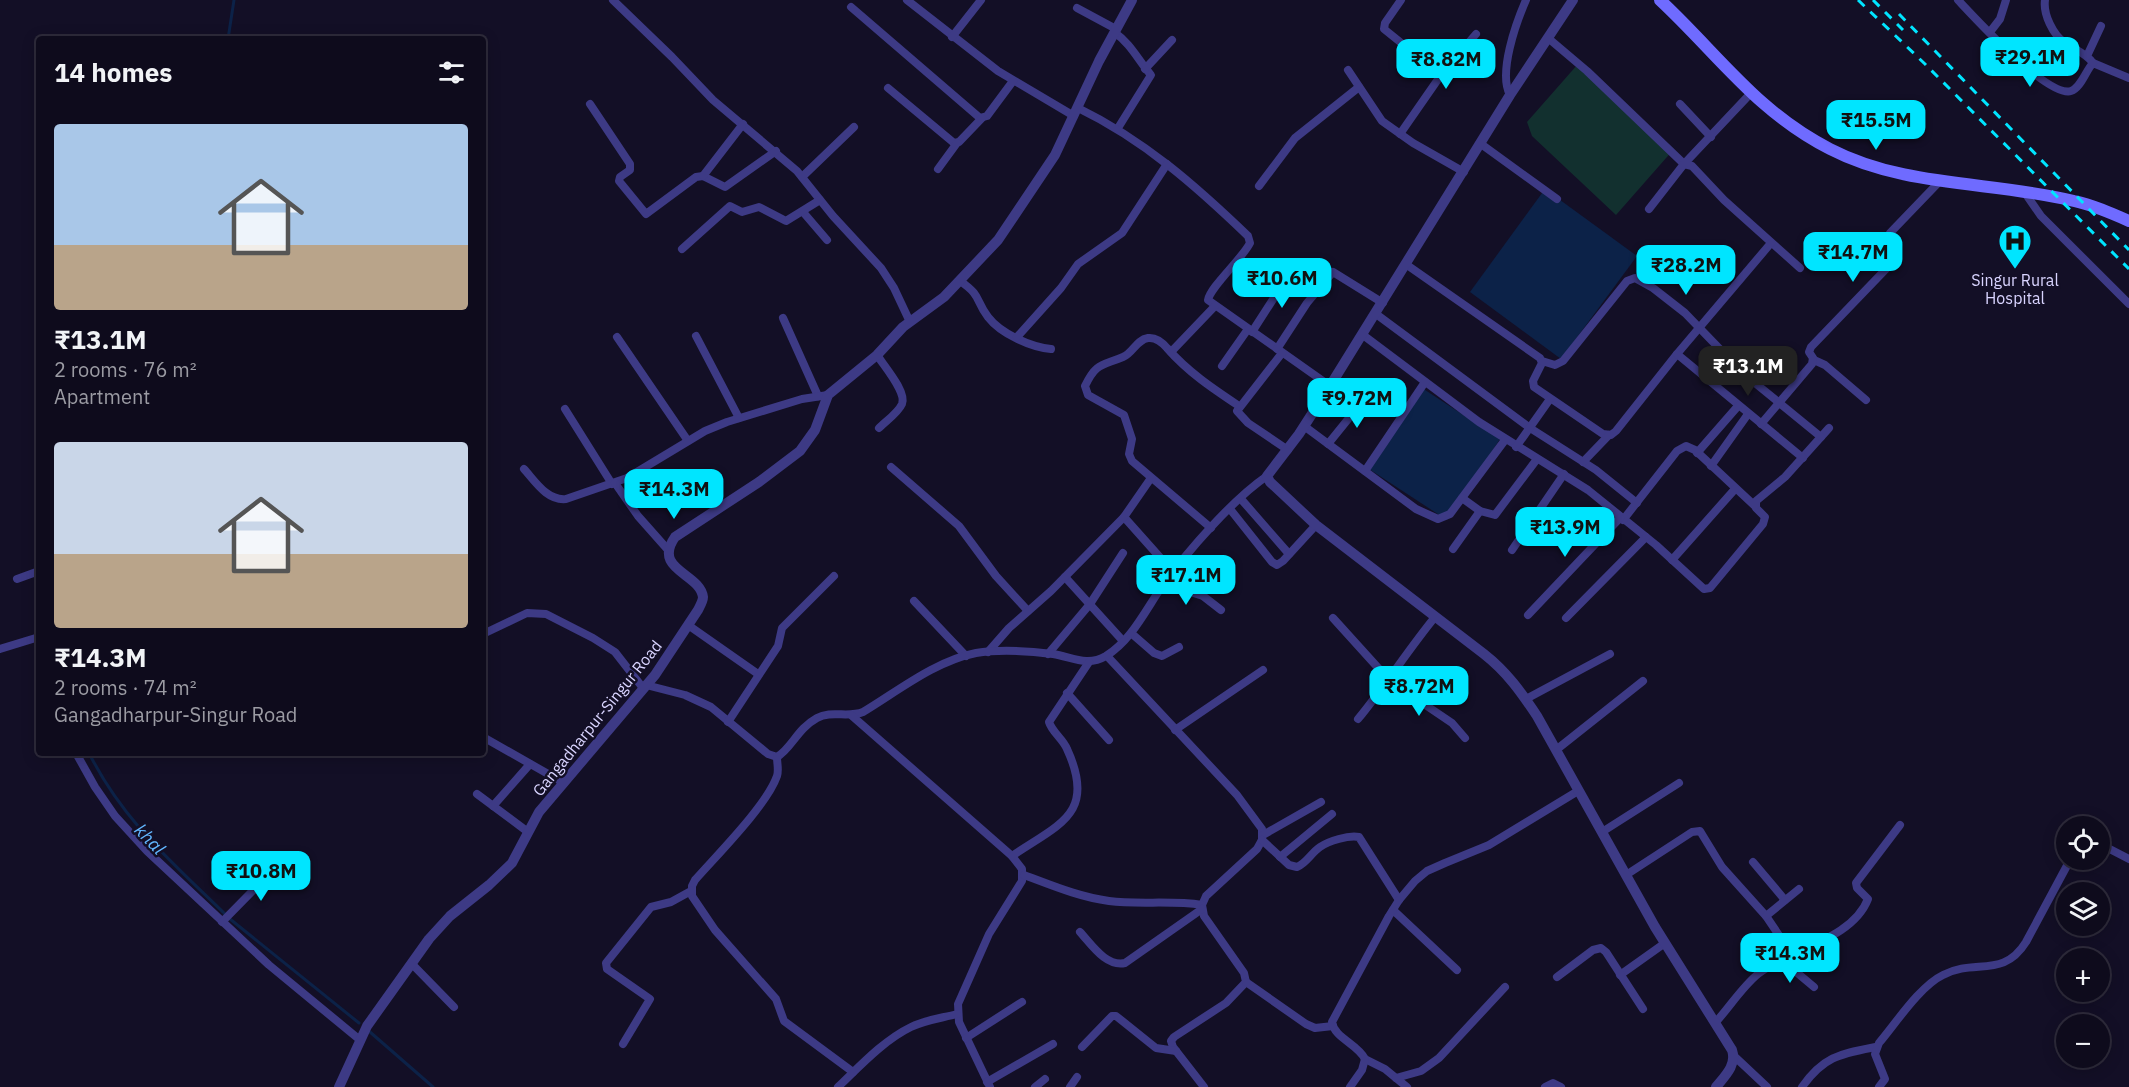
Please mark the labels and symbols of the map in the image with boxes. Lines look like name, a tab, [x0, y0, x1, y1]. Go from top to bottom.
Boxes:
pin: ₹29.1M	[1981, 37, 2079, 88]
pin: ₹8.82M	[1397, 39, 1495, 90]
pin: ₹15.5M	[1827, 100, 1925, 151]
hospital icon: Singur Rural Hospital	[1997, 223, 2033, 270]
pin: ₹14.7M	[1804, 232, 1902, 283]
pin: ₹28.2M	[1637, 245, 1735, 296]
pin: ₹10.6M	[1233, 258, 1331, 309]
place label: Singur Rural Hospital	[1971, 270, 2059, 308]
pin: ₹13.1M	[1699, 346, 1797, 397]
pin: ₹9.72M	[1308, 378, 1406, 429]
pin: ₹14.3M	[625, 469, 723, 520]
pin: ₹13.9M	[1516, 507, 1614, 558]
pin: ₹17.1M	[1137, 555, 1235, 606]
street label: Gangadharpur-Singur Road	[528, 636, 666, 800]
pin: ₹8.72M	[1370, 666, 1468, 717]
water label: khal	[130, 819, 171, 860]
pin: ₹10.8M	[212, 851, 310, 902]
pin: ₹14.3M	[1741, 933, 1839, 984]

